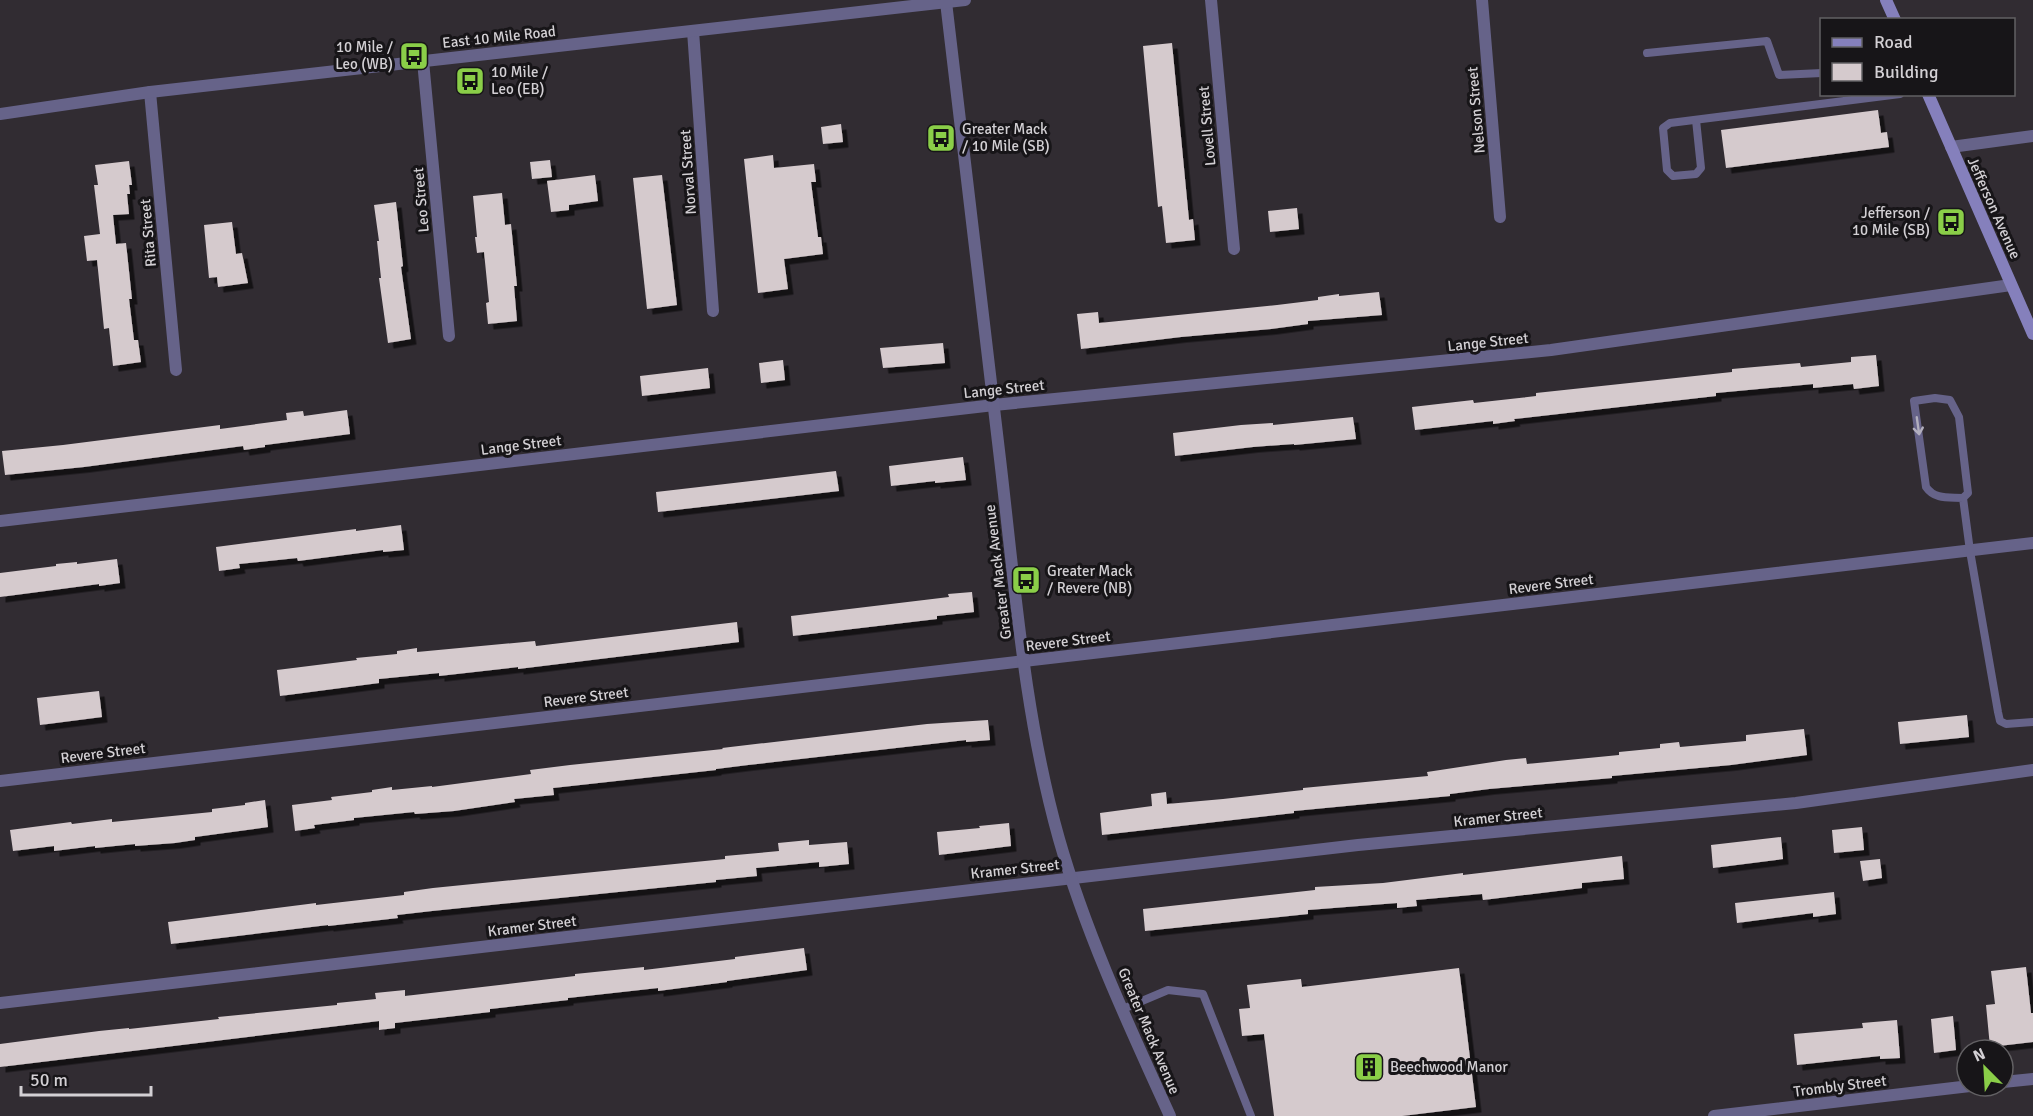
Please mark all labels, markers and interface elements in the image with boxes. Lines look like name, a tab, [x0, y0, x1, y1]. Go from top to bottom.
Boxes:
legend	[1820, 18, 2015, 96]
street label: East 10 Mile Road	[441, 22, 557, 52]
text: Road	[1874, 31, 1913, 53]
place label: 10 Mile / Leo (WB)	[335, 38, 394, 73]
bus stop icon: 10 Mile / Leo (WB)	[398, 40, 430, 72]
text: Building	[1874, 61, 1938, 83]
place label: 10 Mile / Leo (EB)	[491, 63, 549, 98]
bus stop icon: 10 Mile / Leo (EB)	[454, 65, 486, 97]
street label: Nelson Street	[1463, 66, 1489, 154]
street label: Lovell Street	[1195, 85, 1219, 167]
place label: Greater Mack / 10 Mile (SB)	[962, 120, 1050, 155]
bus stop icon: Greater Mack / 10 Mile (SB)	[925, 122, 957, 154]
street label: Norval Street	[676, 129, 700, 215]
street label: Jefferson Avenue	[1964, 154, 2024, 262]
street label: Leo Street	[409, 167, 433, 233]
street label: Rita Street	[136, 198, 160, 268]
place label: Jefferson / 10 Mile (SB)	[1852, 204, 1931, 239]
bus stop icon: Jefferson / 10 Mile (SB)	[1935, 206, 1967, 238]
street label: Lange Street	[1447, 329, 1529, 355]
street label: Lange Street	[963, 376, 1045, 402]
one-way arrow	[1912, 415, 1923, 435]
street label: Lange Street	[480, 431, 562, 459]
street label: Greater Mack Avenue	[981, 504, 1015, 640]
place label: Greater Mack / Revere (NB)	[1047, 562, 1133, 597]
bus stop icon: Greater Mack / Revere (NB)	[1010, 564, 1042, 596]
street label: Revere Street	[1508, 570, 1594, 598]
street label: Revere Street	[1025, 627, 1111, 655]
street label: Revere Street	[543, 683, 629, 711]
street label: Revere Street	[60, 739, 146, 767]
street label: Kramer Street	[1453, 803, 1543, 831]
street label: Kramer Street	[970, 855, 1060, 883]
street label: Kramer Street	[487, 912, 577, 940]
street label: Greater Mack Avenue	[1114, 965, 1184, 1097]
north arrow	[1955, 1038, 2015, 1098]
text: N	[1970, 1044, 1988, 1067]
building icon: Beechwood Manor	[1353, 1051, 1385, 1083]
place label: Beechwood Manor	[1390, 1058, 1508, 1076]
scale bar	[21, 1059, 152, 1097]
text: 50 m	[30, 1069, 68, 1091]
street label: Trombly Street	[1793, 1071, 1887, 1101]

